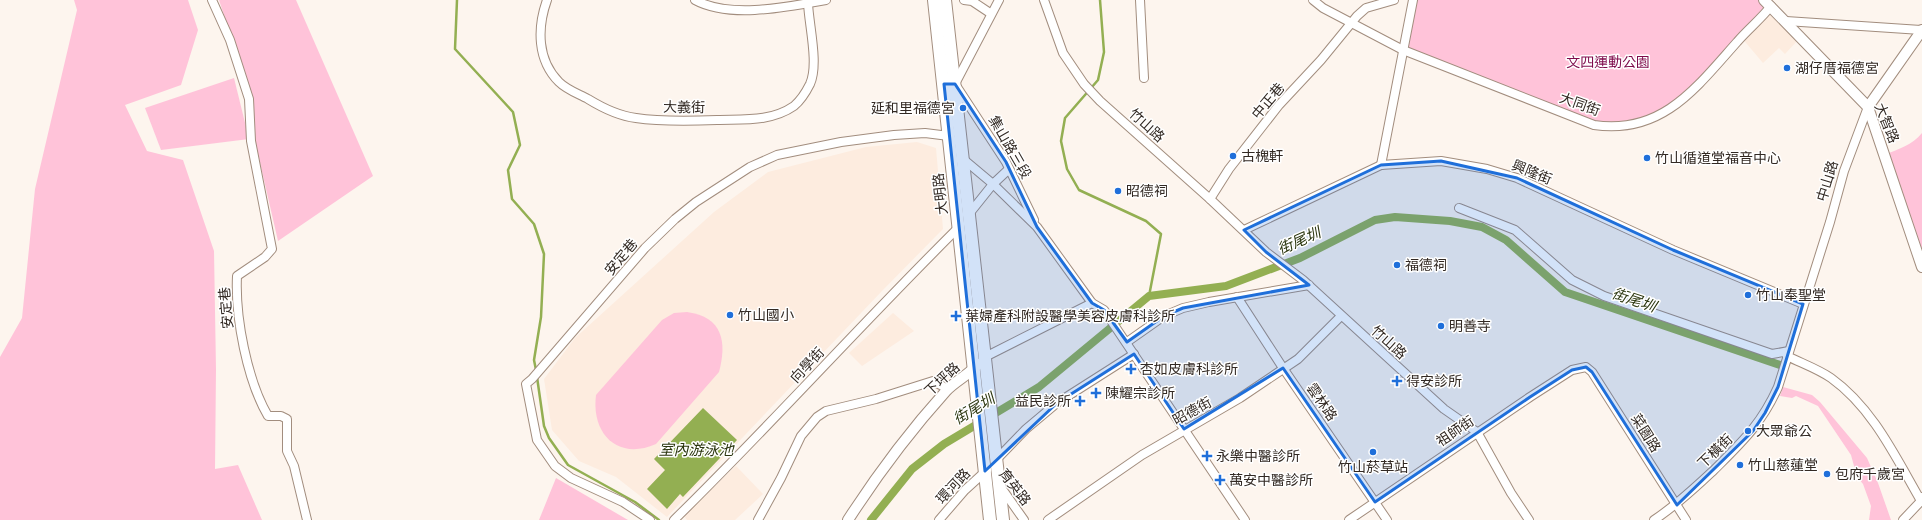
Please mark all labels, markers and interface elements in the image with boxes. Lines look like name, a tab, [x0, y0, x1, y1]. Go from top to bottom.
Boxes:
park label: 文四運動公園	[1566, 54, 1650, 71]
place label: 湖仔厝福德宮	[1795, 60, 1879, 77]
marker: 湖仔厝福德宮	[1782, 63, 1792, 73]
street label: 中正巷	[1248, 80, 1288, 123]
street label: 大同街	[1557, 89, 1602, 120]
street label: 大義街	[663, 99, 705, 116]
place label: 延和里福德宮	[871, 100, 955, 117]
street label: 大智路	[1871, 101, 1902, 146]
marker: 延和里福德宮	[958, 103, 968, 113]
street label: 竹山路	[1125, 105, 1168, 146]
street label: 集山路三段	[985, 113, 1034, 182]
place label: 古槐軒	[1241, 148, 1283, 165]
place label: 竹山循道堂福音中心	[1655, 150, 1781, 167]
marker: 古槐軒	[1228, 151, 1238, 161]
marker: 竹山循道堂福音中心	[1642, 153, 1652, 163]
street label: 興隆街	[1509, 157, 1554, 188]
street label: 中山路	[1813, 159, 1842, 204]
street label: 大明路	[930, 172, 951, 216]
place label: 昭德祠	[1126, 183, 1168, 200]
marker: 昭德祠	[1113, 186, 1123, 196]
water label: 街尾圳	[1275, 223, 1325, 258]
street label: 安定巷	[601, 236, 641, 279]
place label: 福德祠	[1405, 257, 1447, 274]
marker: 福德祠	[1392, 260, 1402, 270]
water label: 街尾圳	[1610, 284, 1660, 316]
street label: 安定巷	[216, 286, 237, 330]
place label: 竹山奉聖堂	[1756, 287, 1826, 304]
marker: 竹山奉聖堂	[1743, 290, 1753, 300]
place label: 竹山國小	[738, 307, 794, 324]
place label: 葉婦產科附設醫學美容皮膚科診所	[965, 308, 1175, 325]
marker: 竹山國小	[725, 310, 735, 320]
marker: 葉婦產科附設醫學美容皮膚科診所	[950, 310, 962, 322]
place label: 明善寺	[1449, 318, 1491, 335]
marker: 明善寺	[1436, 321, 1446, 331]
street label: 竹山路	[1367, 322, 1410, 363]
street label: 向學街	[787, 344, 828, 386]
street label: 下坪路	[921, 359, 963, 400]
place label: 杏如皮膚科診所	[1140, 361, 1238, 378]
marker: 杏如皮膚科診所	[1125, 363, 1137, 375]
place label: 得安診所	[1406, 373, 1462, 390]
marker: 得安診所	[1391, 375, 1403, 387]
street label: 雲林路	[1303, 380, 1340, 424]
place label: 陳耀宗診所	[1105, 385, 1175, 402]
marker: 陳耀宗診所	[1090, 387, 1102, 399]
water label: 街尾圳	[950, 389, 1000, 428]
place label: 益民診所	[1015, 393, 1071, 410]
street label: 昭德街	[1170, 394, 1215, 429]
marker: 益民診所	[1074, 395, 1086, 407]
street label: 菜園路	[1627, 411, 1664, 456]
street label: 祖師街	[1433, 413, 1477, 450]
place label: 大眾爺公	[1756, 423, 1812, 440]
marker: 大眾爺公	[1743, 426, 1753, 436]
street label: 下橫街	[1694, 431, 1736, 472]
water label: 室內游泳池	[658, 441, 735, 459]
marker: 竹山菸草站	[1368, 447, 1378, 457]
place label: 永樂中醫診所	[1216, 448, 1300, 465]
marker: 永樂中醫診所	[1201, 450, 1213, 462]
place label: 竹山慈蓮堂	[1748, 457, 1818, 474]
place label: 竹山菸草站	[1338, 459, 1408, 476]
marker: 竹山慈蓮堂	[1735, 460, 1745, 470]
street label: 環河路	[933, 465, 974, 507]
street label: 育英路	[995, 466, 1034, 509]
place label: 包府千歲宮	[1835, 466, 1905, 483]
marker: 包府千歲宮	[1822, 469, 1832, 479]
place label: 萬安中醫診所	[1229, 472, 1313, 489]
marker: 萬安中醫診所	[1214, 474, 1226, 486]

